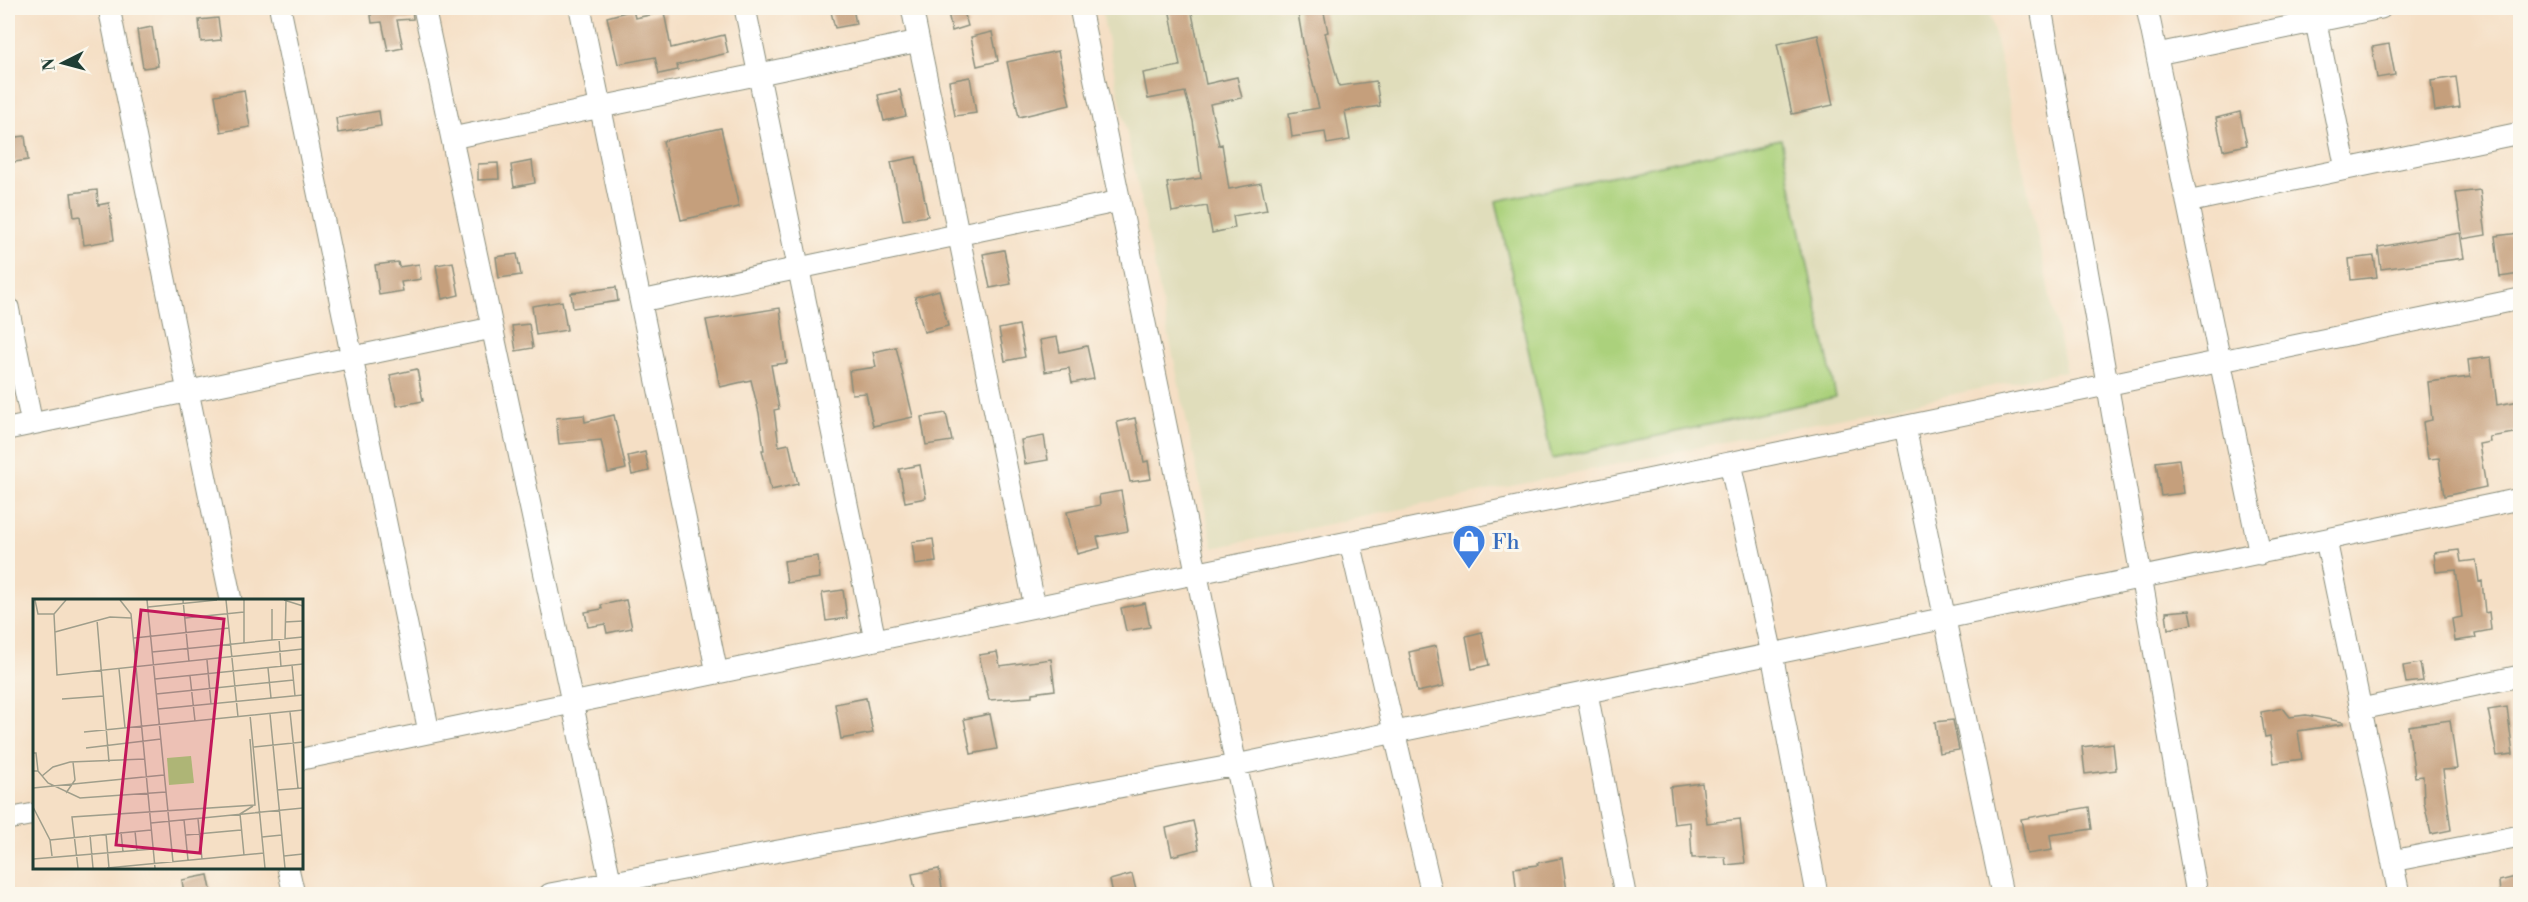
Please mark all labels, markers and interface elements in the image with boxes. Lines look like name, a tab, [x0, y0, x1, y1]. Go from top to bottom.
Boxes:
north arrow	[33, 33, 93, 93]
text: N	[38, 57, 60, 72]
shop icon: Fh	[1451, 523, 1487, 570]
place label: Fh	[1492, 529, 1520, 556]
inset map	[33, 599, 303, 869]

